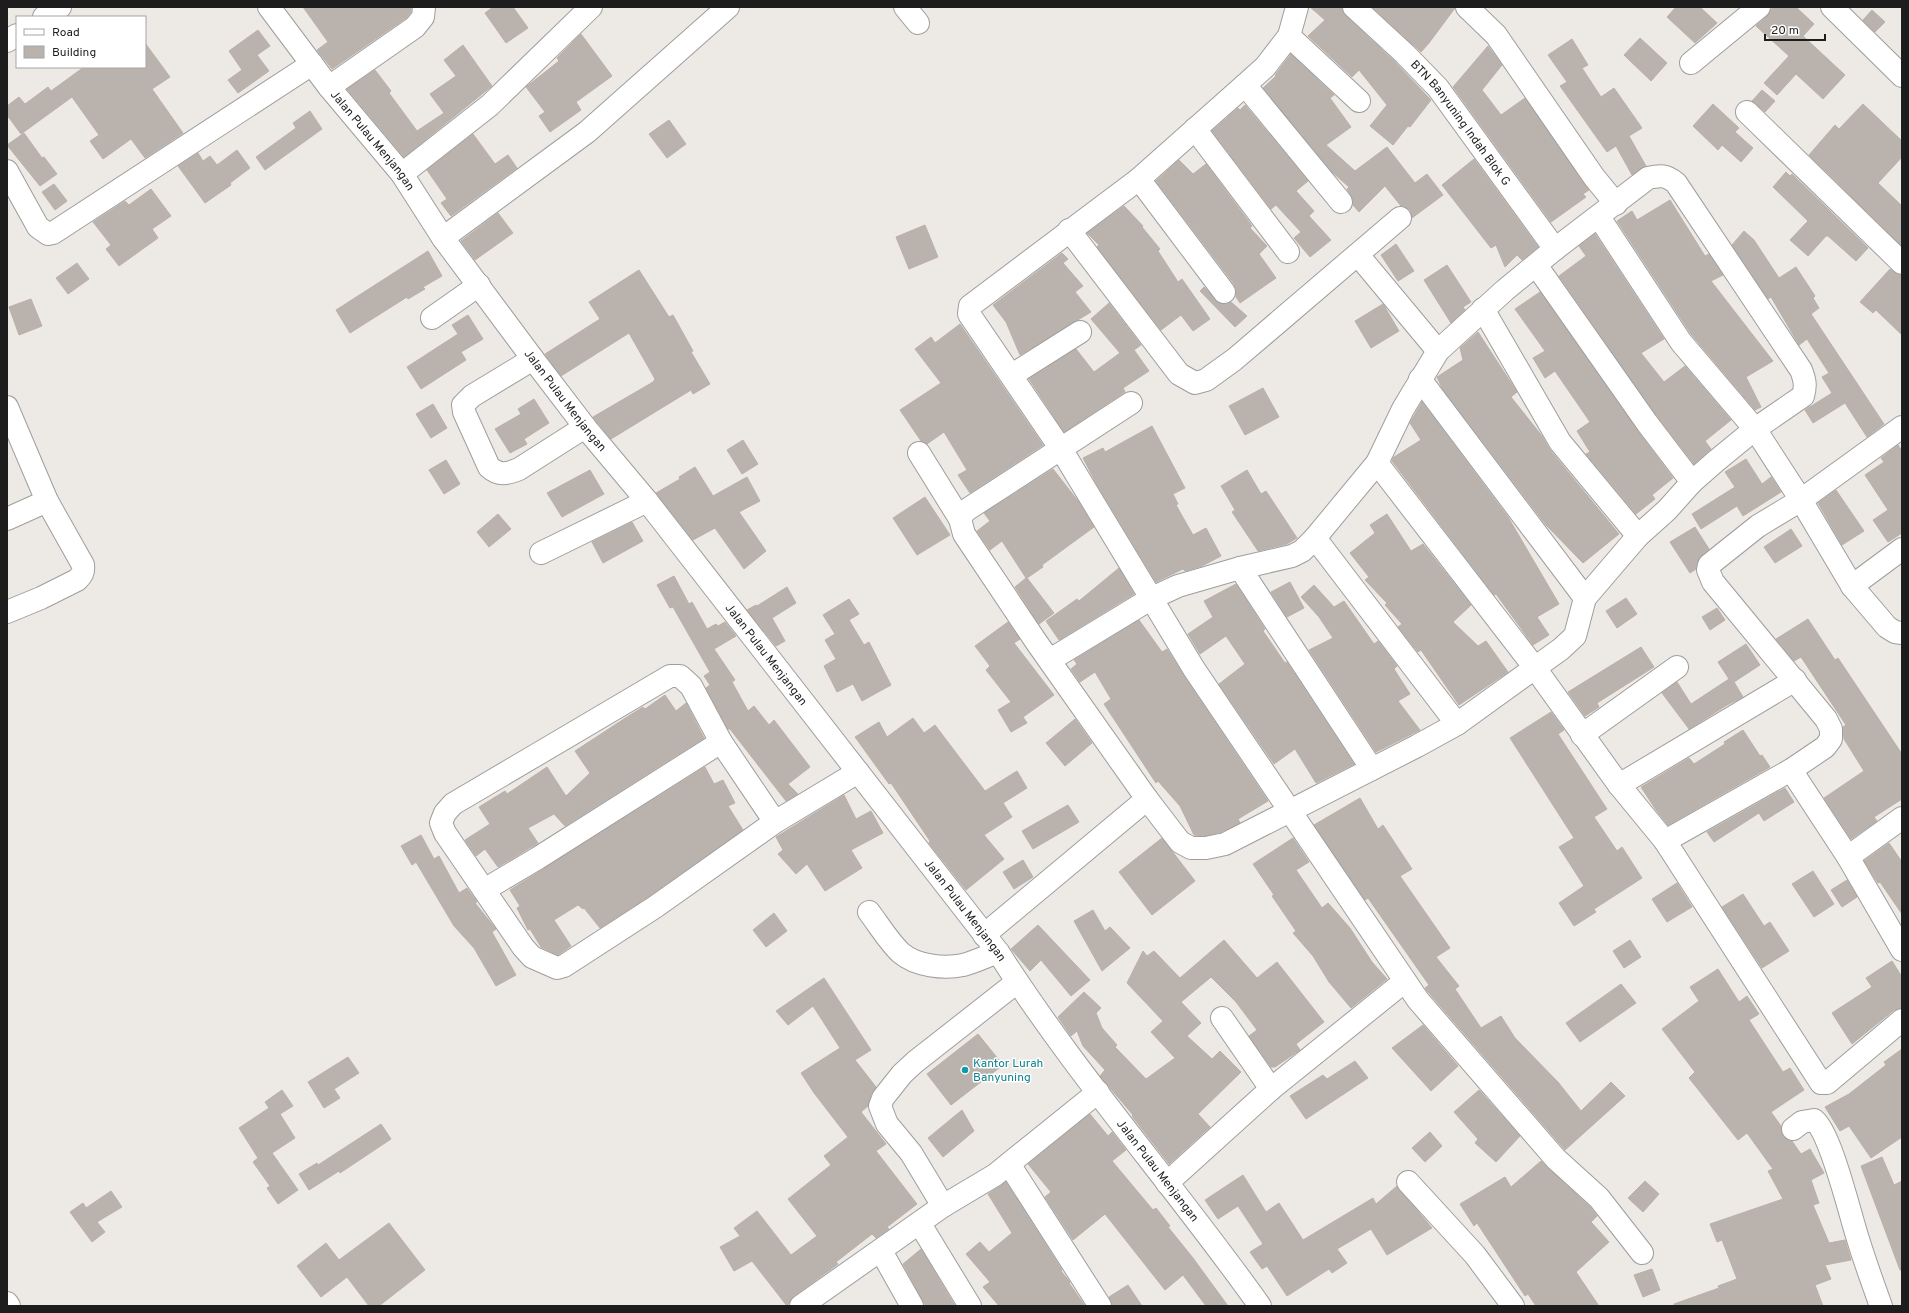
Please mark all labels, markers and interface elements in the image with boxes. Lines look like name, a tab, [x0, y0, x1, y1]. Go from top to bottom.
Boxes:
legend	[16, 16, 146, 68]
scale bar	[1765, 16, 1825, 42]
text: 20 m	[1771, 23, 1799, 39]
text: Road	[52, 25, 80, 41]
text: Building	[52, 45, 96, 61]
street label: BTN Banyuning Indah Blok G	[1406, 57, 1513, 189]
street label: Jalan Pulau Menjangan	[326, 87, 418, 194]
street label: Jalan Pulau Menjangan	[520, 347, 609, 456]
street label: Jalan Pulau Menjangan	[721, 601, 810, 709]
street label: Jalan Pulau Menjangan	[920, 856, 1009, 965]
place label: Kantor Lurah Banyuning	[973, 1056, 1043, 1086]
marker: Kantor Lurah Banyuning	[960, 1065, 970, 1075]
street label: Jalan Pulau Menjangan	[1112, 1117, 1202, 1226]

